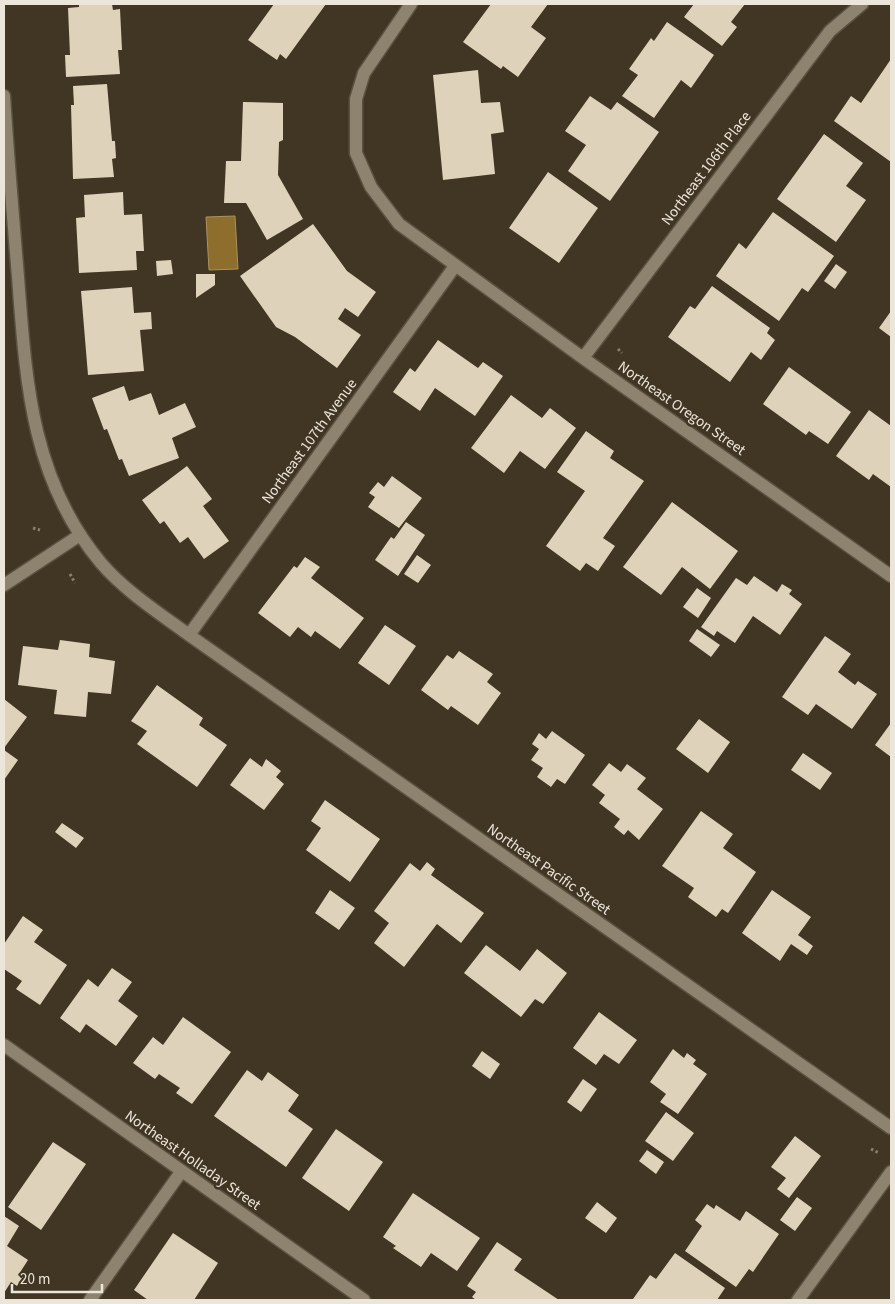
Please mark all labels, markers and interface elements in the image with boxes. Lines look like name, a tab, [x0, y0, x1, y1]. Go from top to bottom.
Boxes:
street label: Northeast 106th Place	[657, 107, 756, 230]
street label: Northeast Oregon Street	[614, 356, 750, 461]
street label: Northeast 107th Avenue	[257, 374, 362, 508]
street label: Northeast Pacific Street	[483, 819, 615, 920]
street label: Northeast Holladay Street	[120, 1105, 265, 1215]
scale bar	[12, 1262, 102, 1294]
text: 20 m	[20, 1269, 50, 1290]

